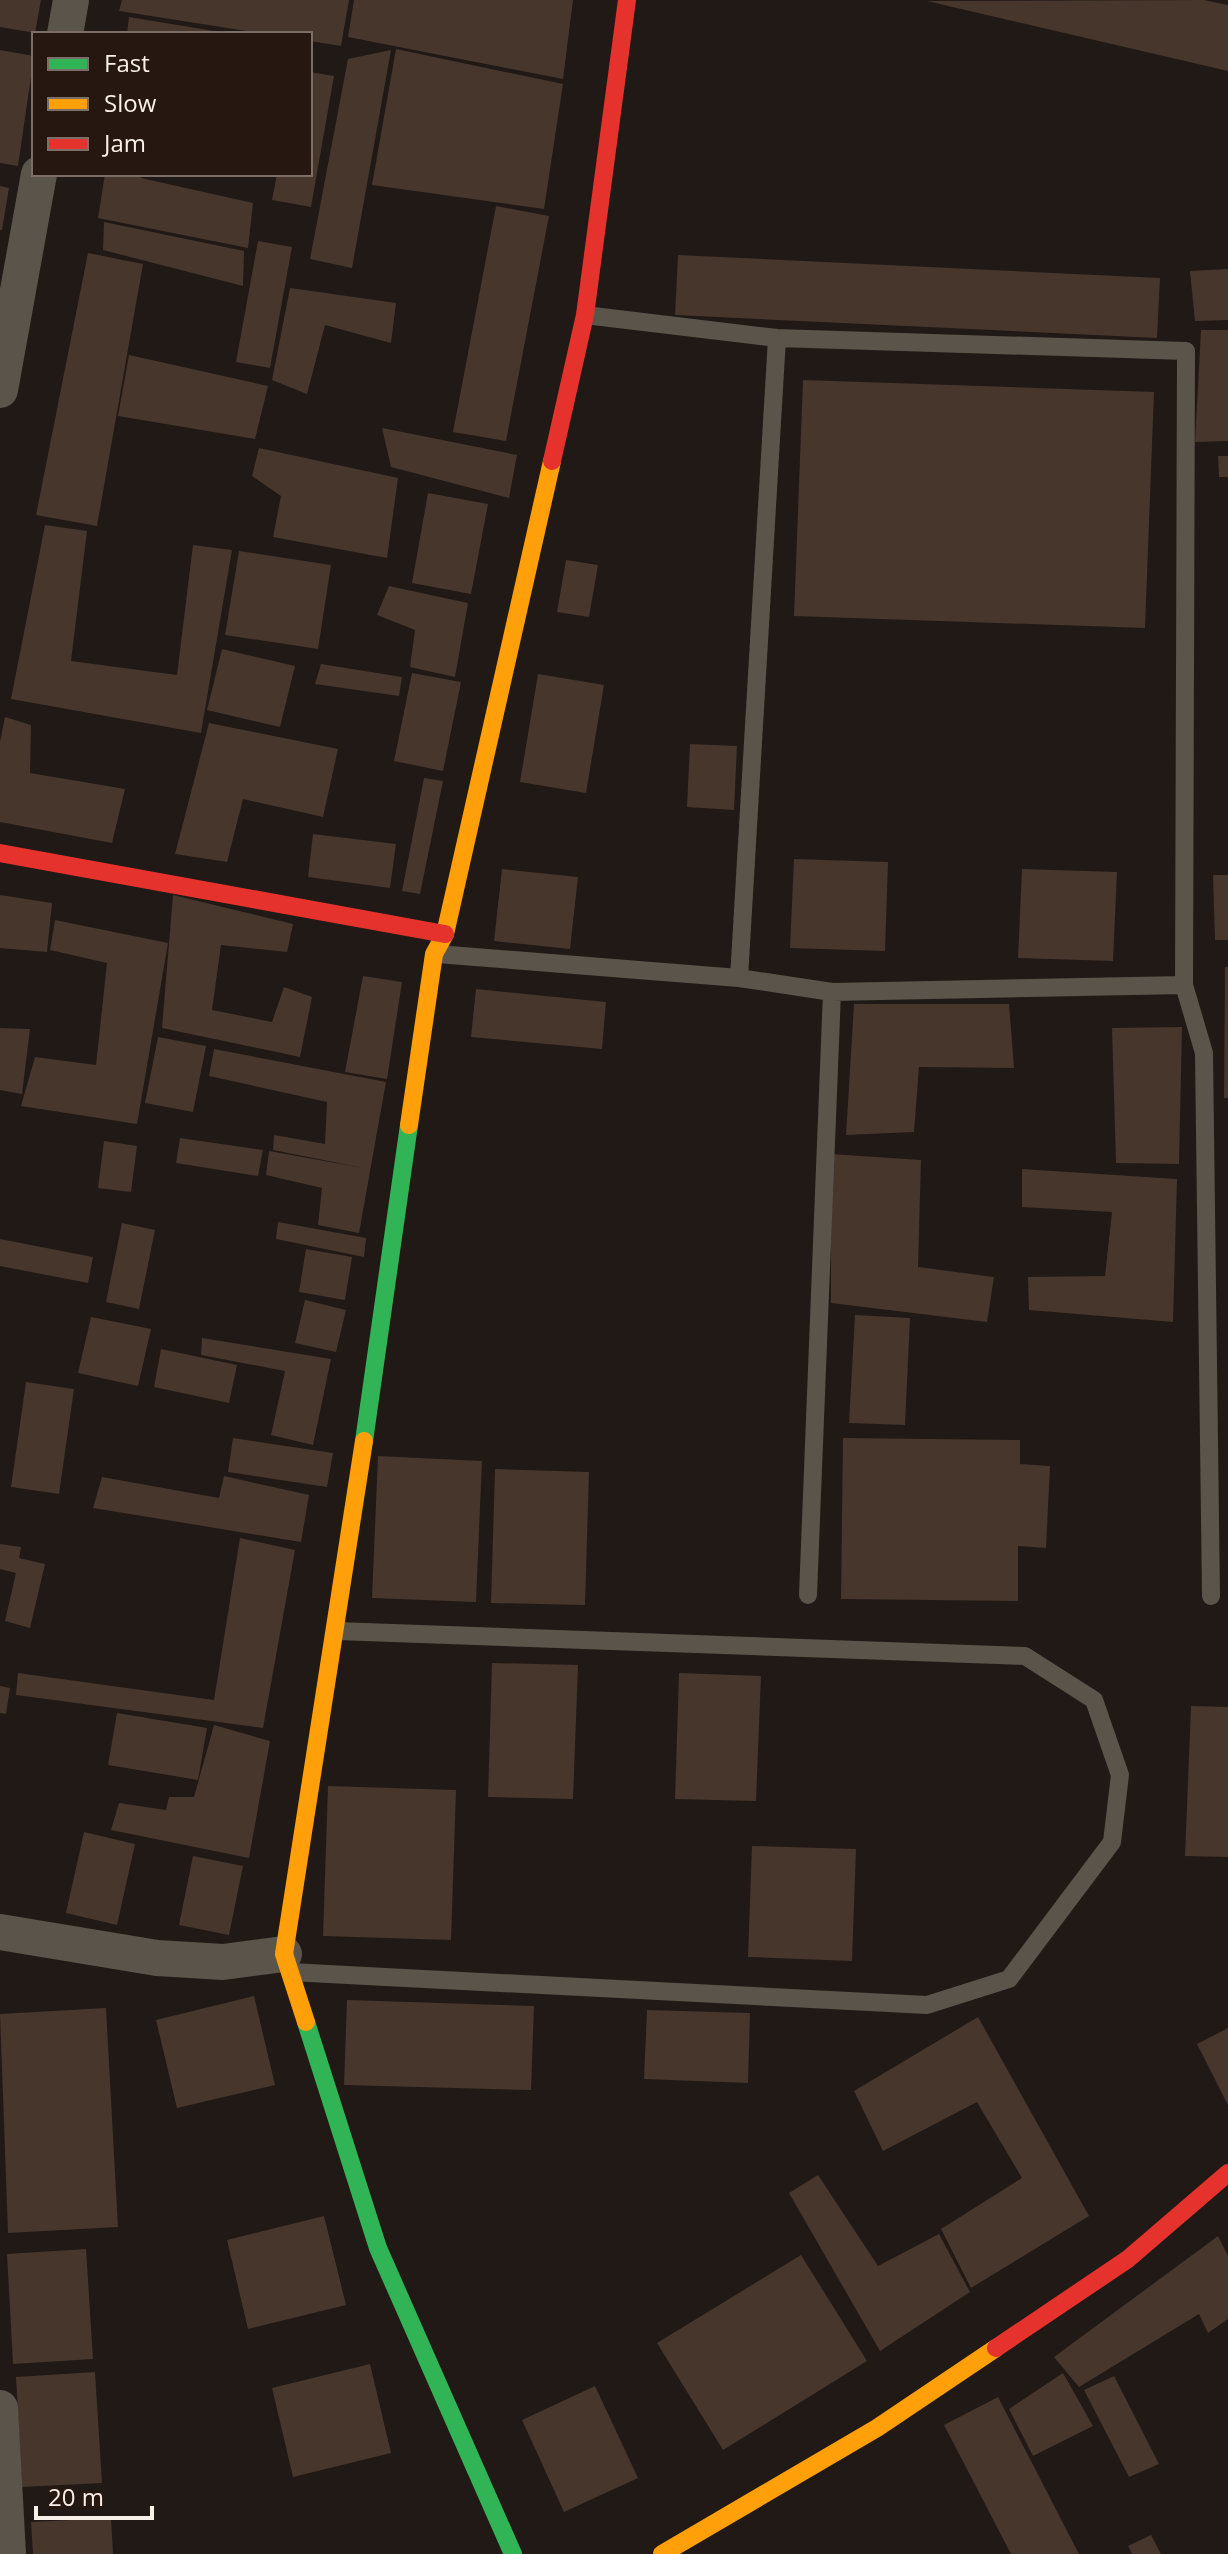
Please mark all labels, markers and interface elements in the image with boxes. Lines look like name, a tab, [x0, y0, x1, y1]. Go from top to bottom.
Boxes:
legend	[32, 32, 312, 176]
text: Fast	[104, 46, 150, 79]
text: Slow	[104, 86, 157, 119]
text: Jam	[102, 126, 146, 159]
scale bar	[36, 2470, 152, 2520]
text: 20 m	[48, 2480, 104, 2513]

